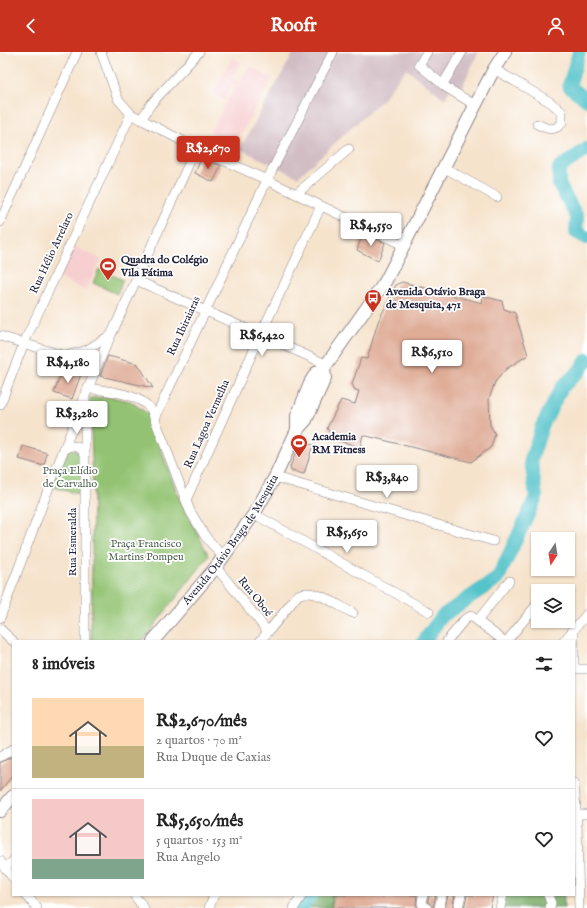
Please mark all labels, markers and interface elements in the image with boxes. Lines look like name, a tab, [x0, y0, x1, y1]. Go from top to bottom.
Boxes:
icon: back	[20, 15, 42, 37]
text: Roofr	[270, 15, 317, 38]
icon: person	[545, 15, 567, 37]
pin: R$2,670	[171, 136, 245, 170]
text: R$2,670	[186, 140, 230, 157]
street label: Rua Hélio Arrelaro	[27, 210, 77, 296]
pin: R$4,550	[334, 213, 408, 247]
text: R$4,550	[350, 217, 392, 234]
place label: Quadra do Colégio Vila Fátima	[120, 253, 208, 280]
sports icon: Quadra do Colégio Vila Fátima	[98, 256, 118, 281]
place label: Avenida Otávio Braga de Mesquita, 471	[385, 285, 486, 312]
bus stop icon: Avenida Otávio Braga de Mesquita, 471	[363, 288, 383, 313]
street label: Rua Ibiraiaras	[164, 294, 204, 358]
pin: R$6,420	[225, 323, 299, 357]
text: R$6,420	[239, 327, 285, 344]
pin: R$6,510	[395, 340, 469, 374]
text: R$6,510	[411, 344, 453, 361]
pin: R$4,180	[31, 350, 105, 384]
text: R$4,180	[46, 354, 90, 371]
street label: Rua Lagoa Vermelha	[181, 377, 233, 471]
pin: R$3,280	[40, 401, 114, 435]
text: R$3,280	[56, 405, 98, 422]
place label: Academia RM Fitness	[311, 430, 366, 457]
sports icon: Academia RM Fitness	[289, 433, 309, 458]
park label: Praça Elídio de Carvalho	[42, 464, 98, 491]
pin: R$3,840	[350, 465, 424, 499]
text: R$3,840	[365, 469, 409, 486]
street label: Avenida Otávio Braga de Mesquita	[179, 472, 282, 609]
street label: Rua Esmeralda	[66, 507, 80, 576]
pin: R$5,650	[310, 520, 384, 554]
text: R$5,650	[326, 524, 368, 541]
north arrow	[531, 532, 575, 576]
map controls	[531, 532, 575, 628]
park label: Praça Francisco Martins Pompeu	[108, 537, 184, 564]
street label: Rua Oboé	[235, 574, 275, 620]
button: layers	[531, 584, 575, 628]
icon: filters	[533, 653, 555, 675]
text: 8 imóveis	[32, 654, 95, 675]
text: R$2,670/mês	[156, 711, 247, 732]
icon: home	[64, 714, 112, 762]
icon: heart	[533, 727, 555, 749]
text: 2 quartos · 70 m²	[156, 732, 242, 749]
text: Rua Duque de Caxias	[156, 749, 271, 766]
text: R$5,650/mês	[156, 811, 243, 832]
icon: home	[64, 815, 112, 863]
icon: heart	[533, 828, 555, 850]
text: 5 quartos · 153 m²	[156, 832, 243, 849]
text: Rua Angelo	[156, 849, 220, 866]

